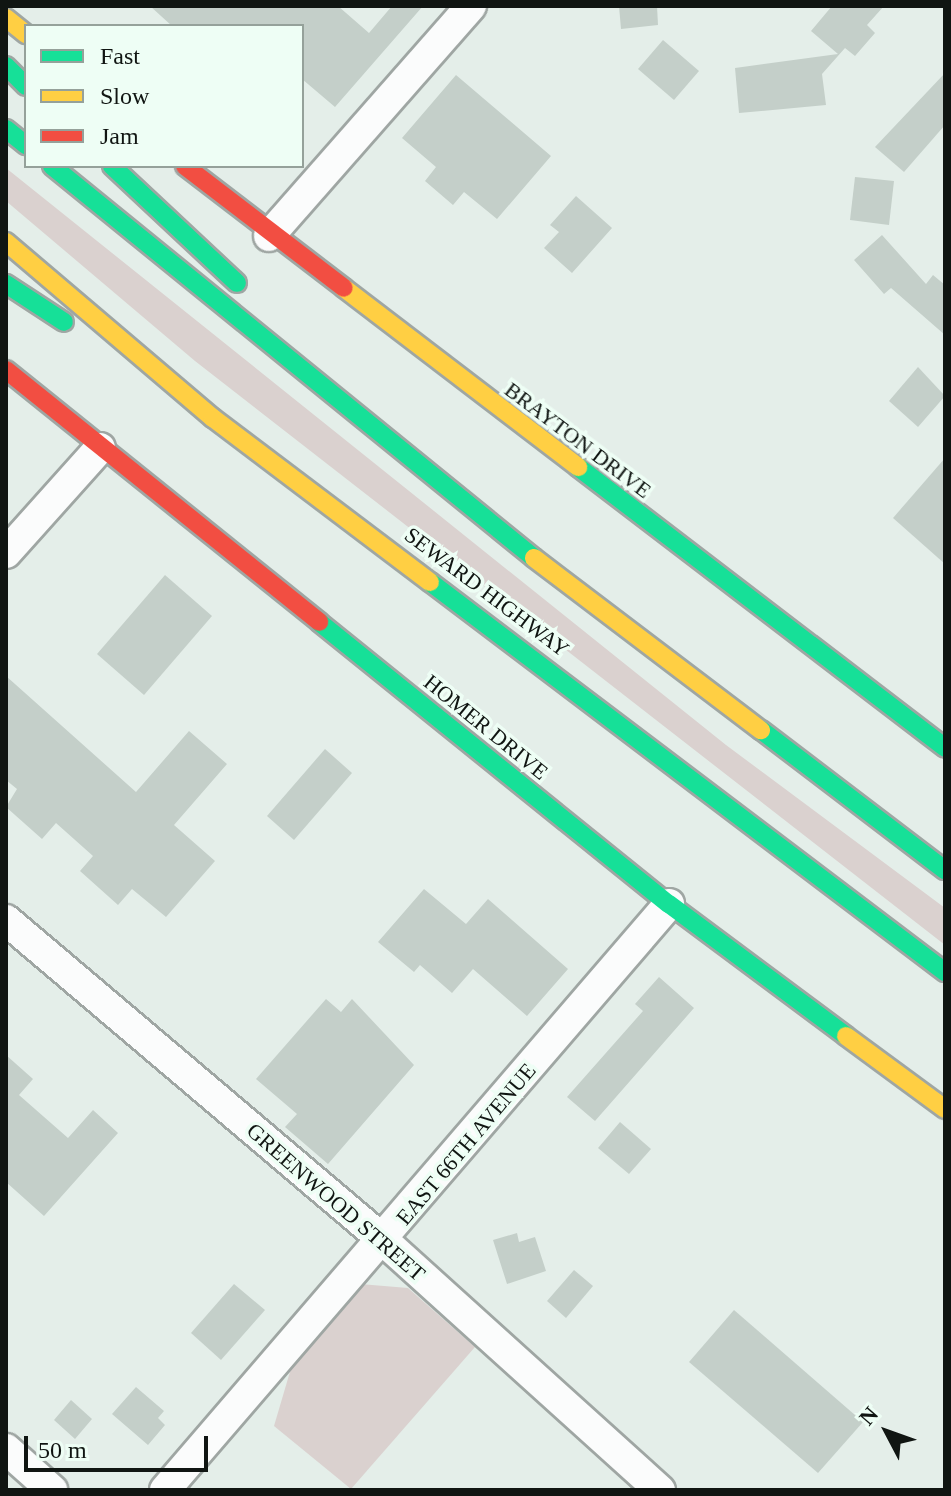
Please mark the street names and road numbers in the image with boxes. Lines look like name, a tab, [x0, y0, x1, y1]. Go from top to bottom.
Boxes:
street label: BRAYTON DRIVE	[500, 376, 656, 504]
street label: SEWARD HIGHWAY	[400, 522, 574, 662]
street label: HOMER DRIVE	[419, 669, 553, 785]
street label: EAST 66TH AVENUE	[390, 1057, 542, 1231]
street label: GREENWOOD STREET	[241, 1117, 431, 1287]

